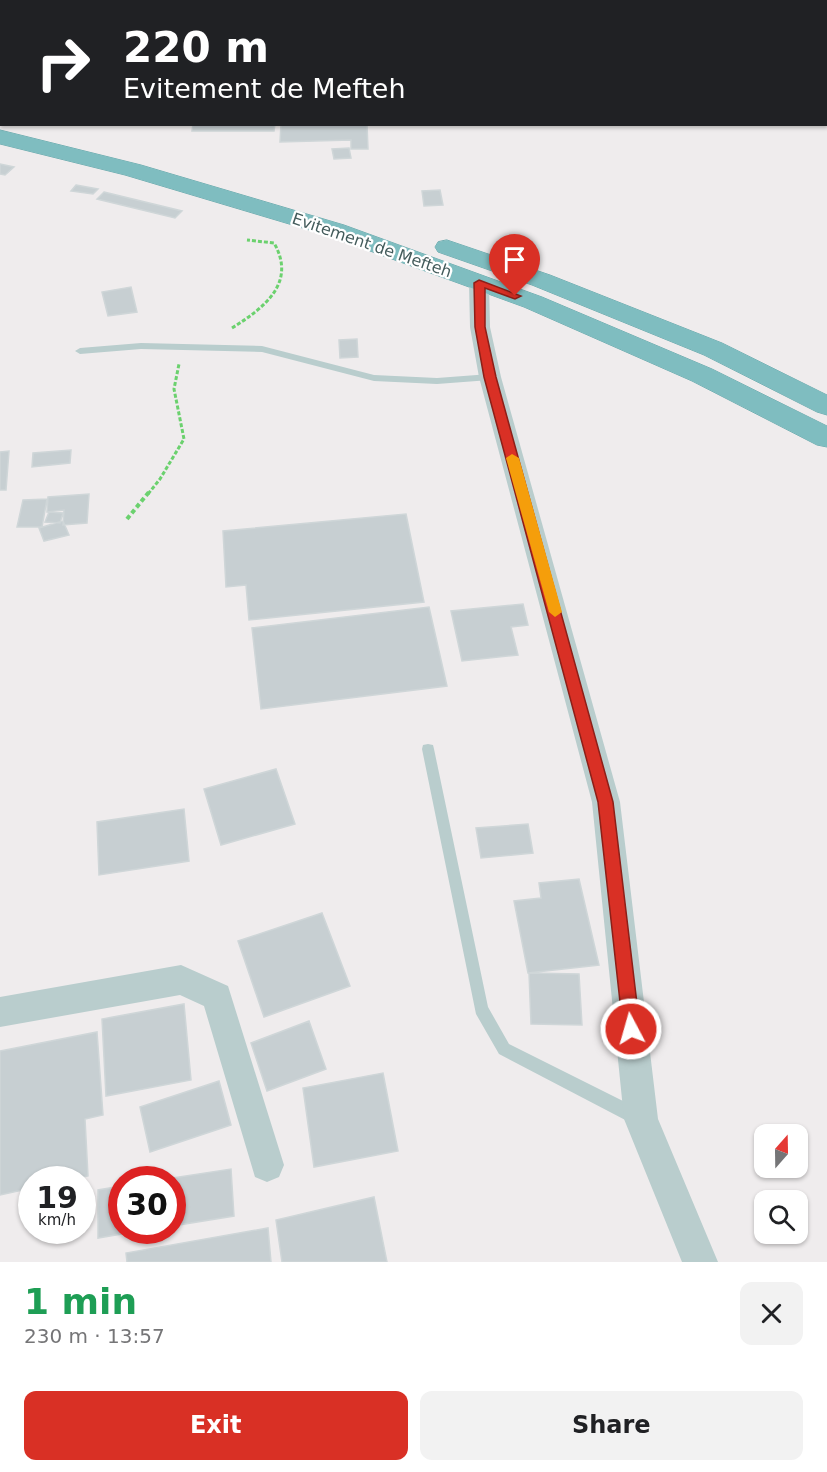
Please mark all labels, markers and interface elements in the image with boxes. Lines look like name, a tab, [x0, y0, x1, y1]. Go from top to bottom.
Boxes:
text: 220 m	[123, 23, 269, 72]
icon: right	[24, 24, 102, 102]
text: Evitement de Mefteh	[123, 73, 406, 104]
street label: Evitement de Mefteh	[290, 209, 454, 281]
pin	[489, 234, 540, 296]
icon: arrive	[498, 243, 531, 276]
position arrow	[599, 997, 663, 1061]
north arrow	[754, 1124, 808, 1178]
map controls	[754, 1124, 808, 1244]
speed limit sign: 30	[108, 1166, 186, 1244]
text: 19	[36, 1180, 78, 1215]
button: search	[754, 1190, 808, 1244]
text: km/h	[38, 1211, 76, 1229]
text: 1 min	[24, 1281, 137, 1322]
button: close	[740, 1282, 803, 1345]
text: 230 m · 13:57	[24, 1324, 165, 1348]
button: Exit	[24, 1391, 408, 1460]
button: Share	[420, 1391, 803, 1460]

